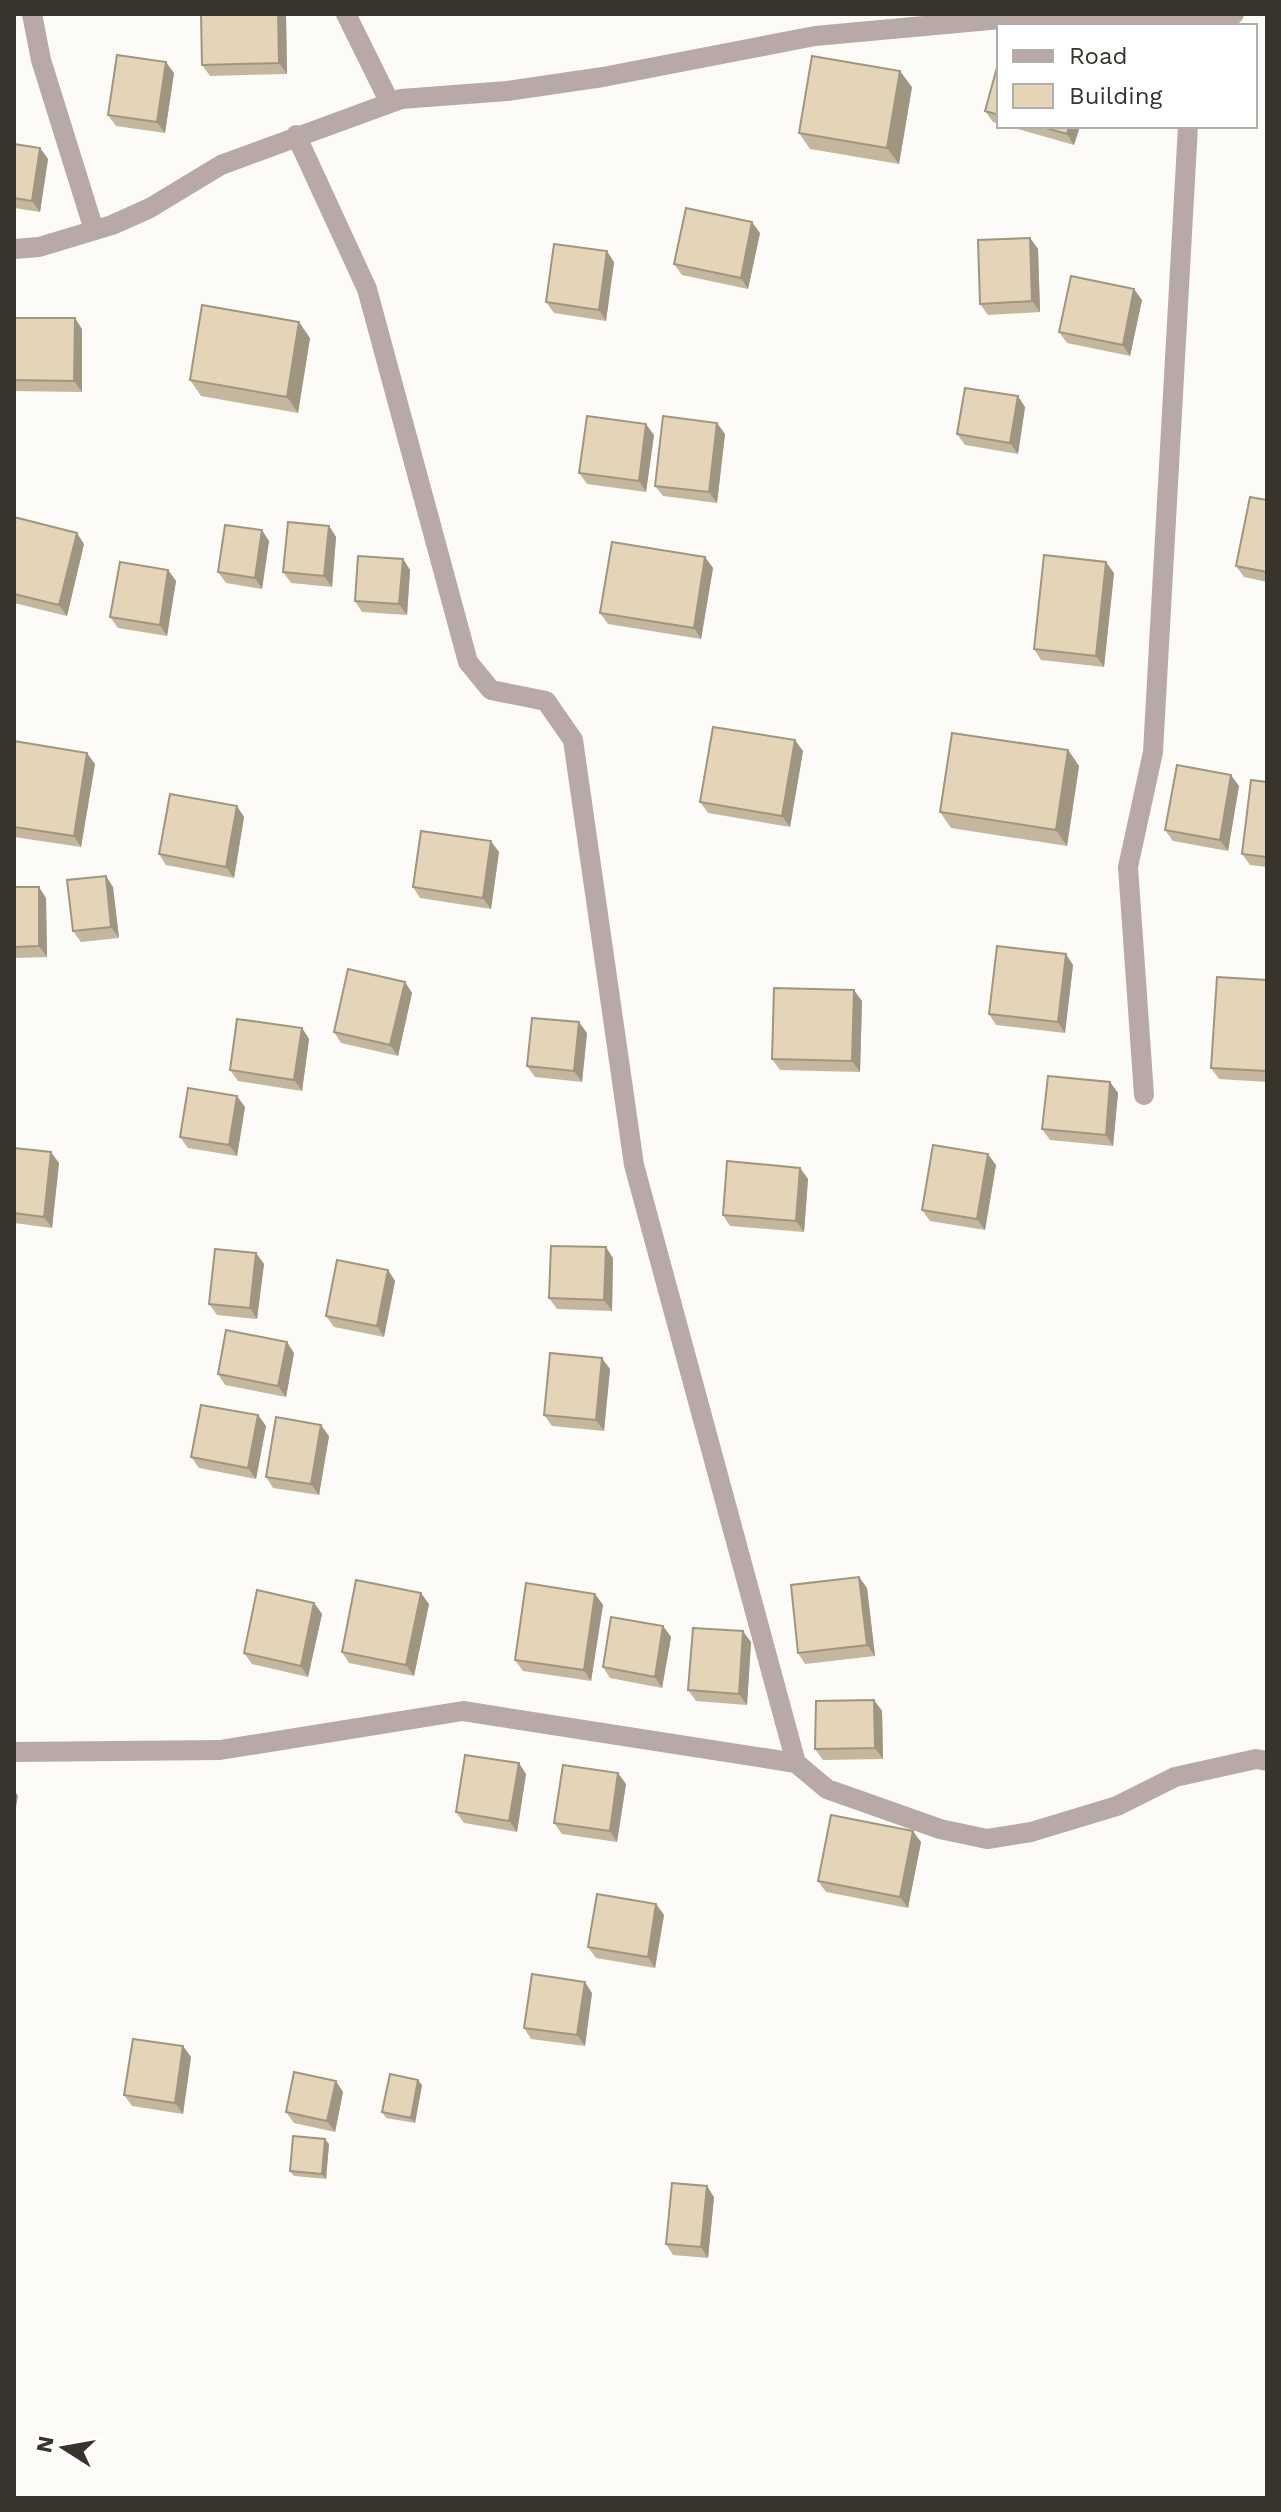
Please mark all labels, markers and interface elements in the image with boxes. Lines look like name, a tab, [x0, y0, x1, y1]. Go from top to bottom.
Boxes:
legend	[997, 24, 1257, 128]
text: Road	[1069, 42, 1128, 70]
text: Building	[1069, 82, 1162, 110]
north arrow	[24, 2408, 104, 2488]
text: N	[31, 2434, 59, 2455]

